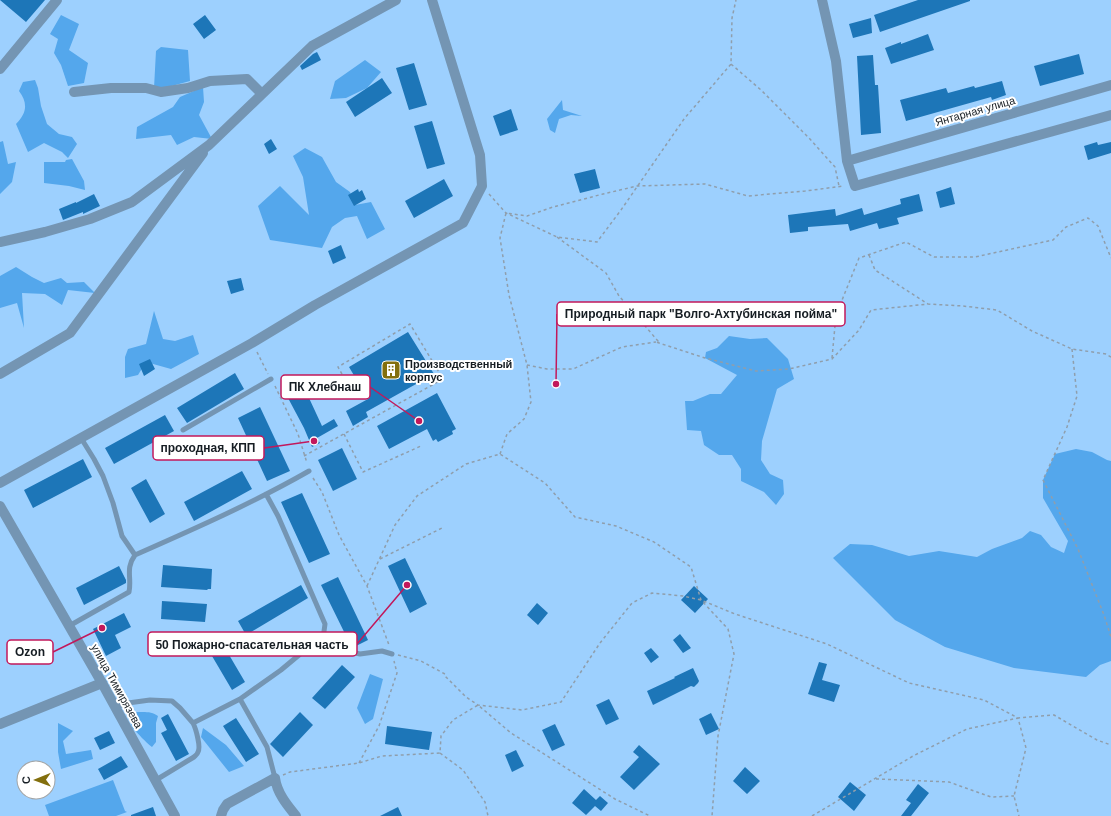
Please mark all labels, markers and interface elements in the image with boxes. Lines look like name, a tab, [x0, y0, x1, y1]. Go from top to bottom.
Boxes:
street label: Янтарная улица	[934, 94, 1017, 128]
callout: Природный парк "Волго-Ахтубинская пойма"	[557, 302, 845, 326]
text: Природный парк "Волго-Ахтубинская пойма"	[565, 307, 837, 321]
place label: Производственный корпус	[405, 358, 512, 383]
building icon: Производственный корпус	[380, 359, 402, 381]
callout: ПК Хлебнаш	[281, 375, 370, 399]
text: ПК Хлебнаш	[289, 380, 361, 394]
callout: проходная, КПП	[153, 436, 264, 460]
text: проходная, КПП	[161, 441, 255, 455]
callout: 50 Пожарно-спасательная часть	[148, 632, 357, 656]
text: 50 Пожарно-спасательная часть	[155, 638, 349, 652]
callout: Ozon	[7, 640, 53, 664]
street label: улица Тимирязева	[89, 642, 146, 731]
text: Ozon	[15, 645, 45, 659]
north arrow	[16, 760, 56, 800]
text: С	[20, 776, 32, 784]

